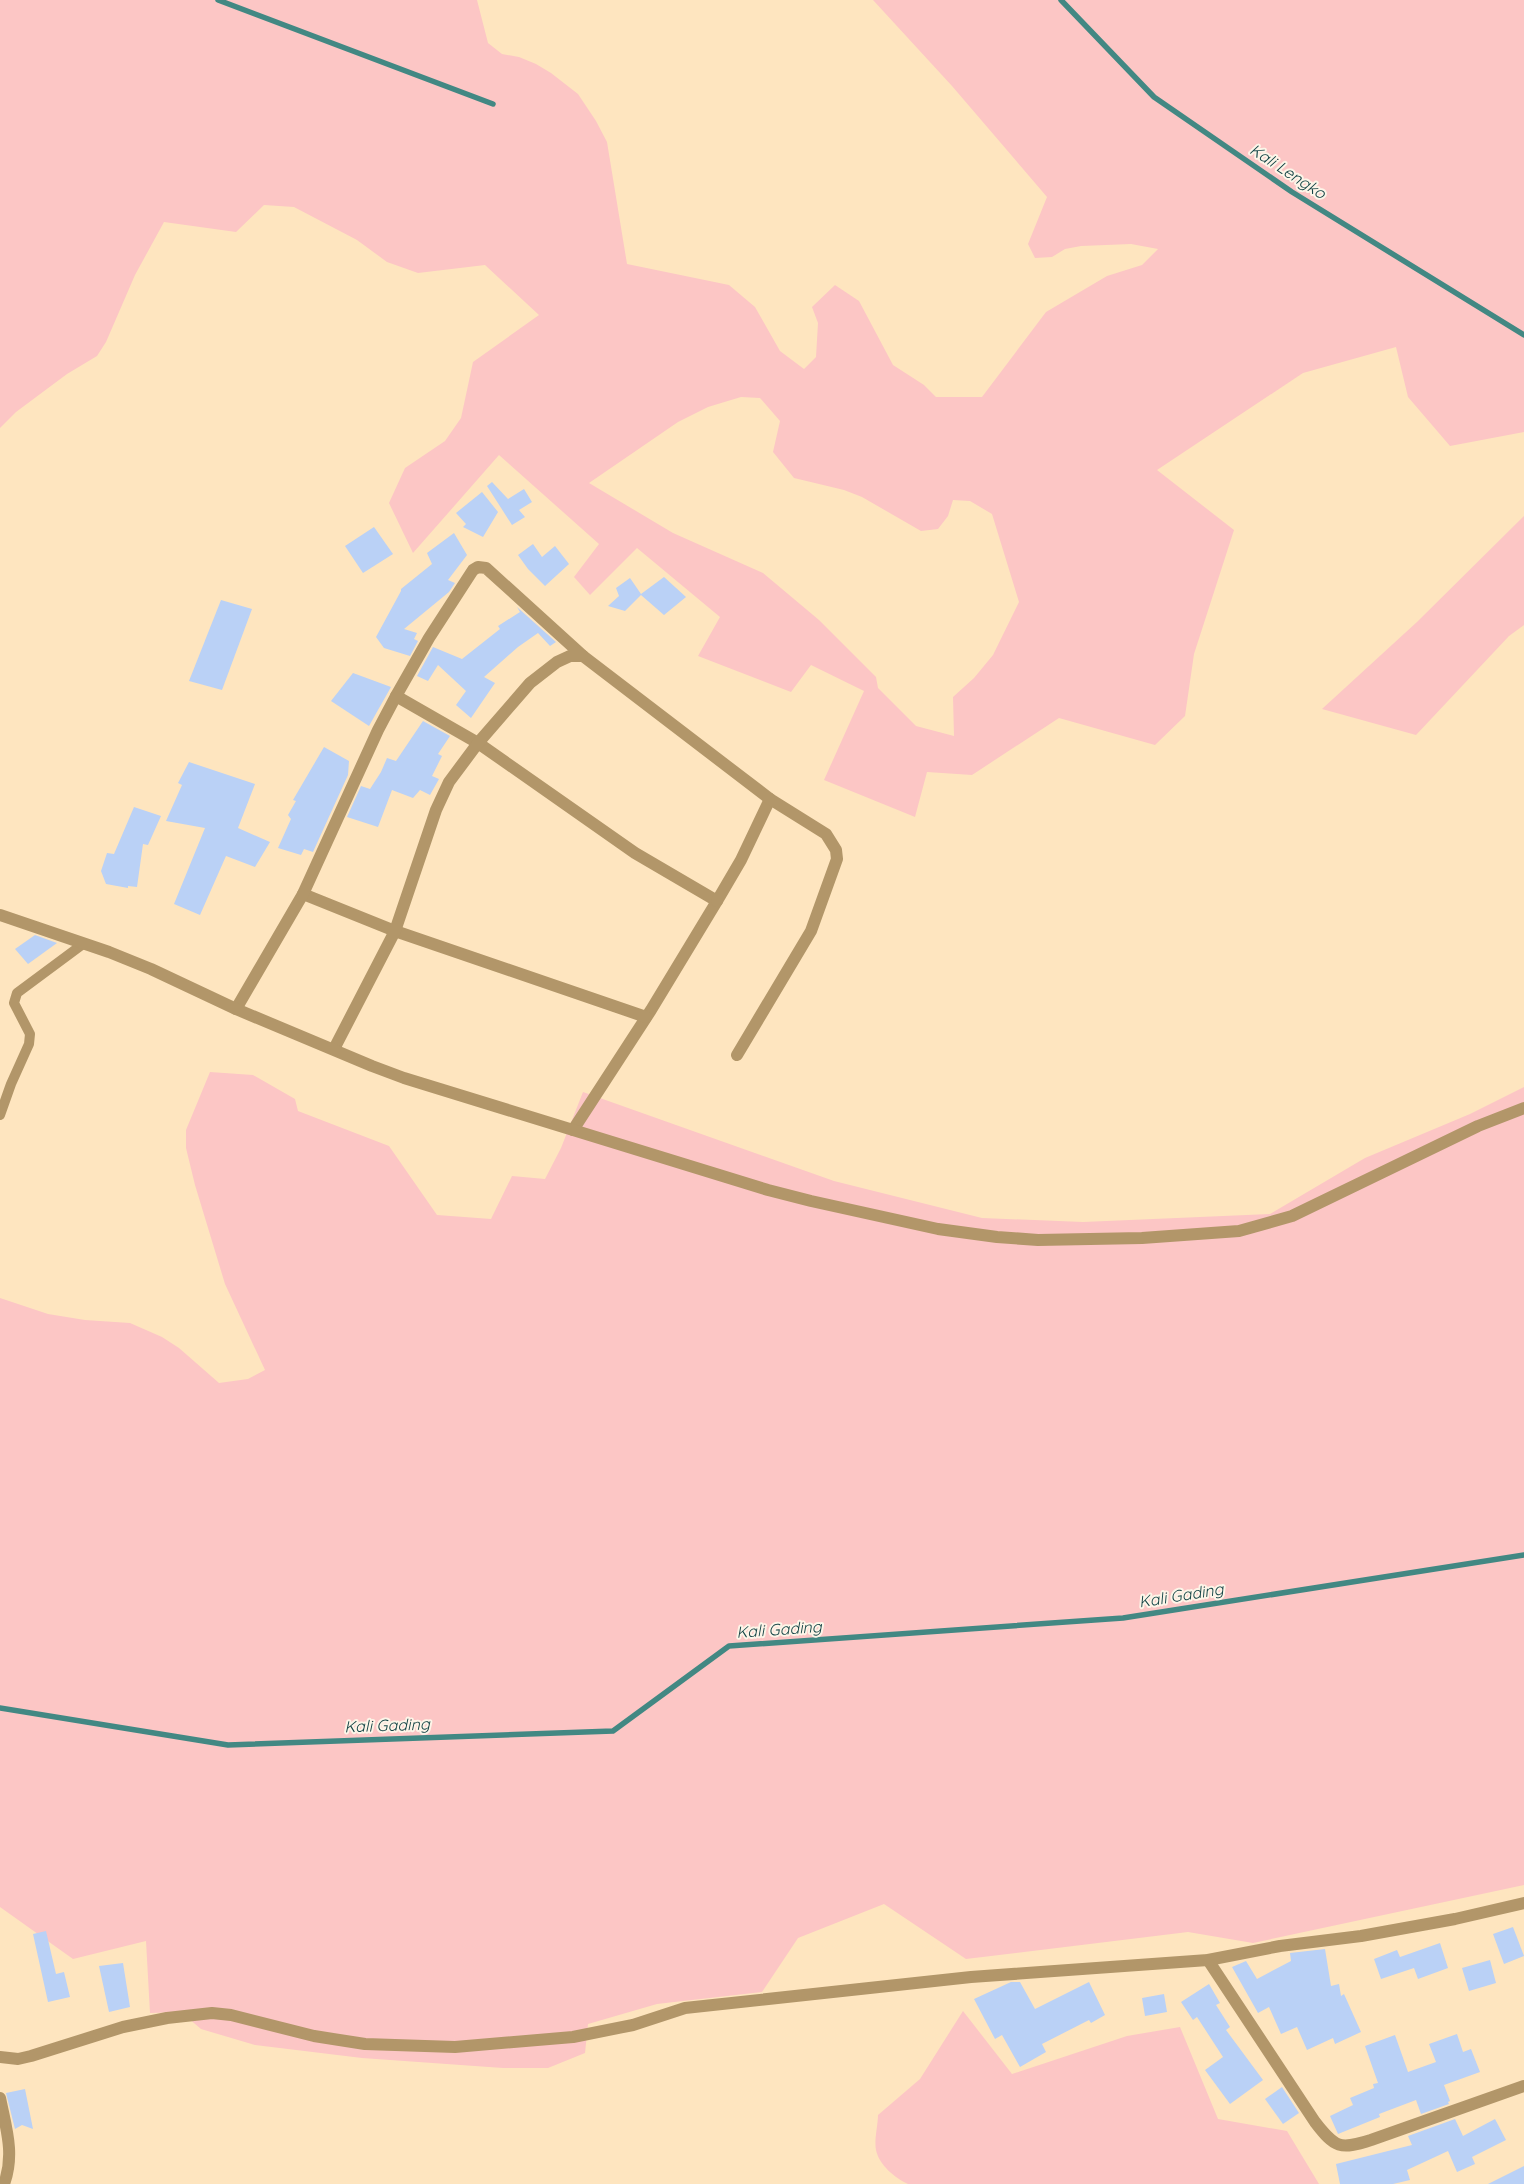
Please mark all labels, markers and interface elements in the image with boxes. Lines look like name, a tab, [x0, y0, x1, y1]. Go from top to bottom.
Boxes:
water label: Kali Lengko	[1246, 139, 1331, 204]
water label: Kali Gading	[1137, 1578, 1226, 1612]
water label: Kali Gading	[736, 1616, 823, 1642]
water label: Kali Gading	[344, 1713, 431, 1736]

